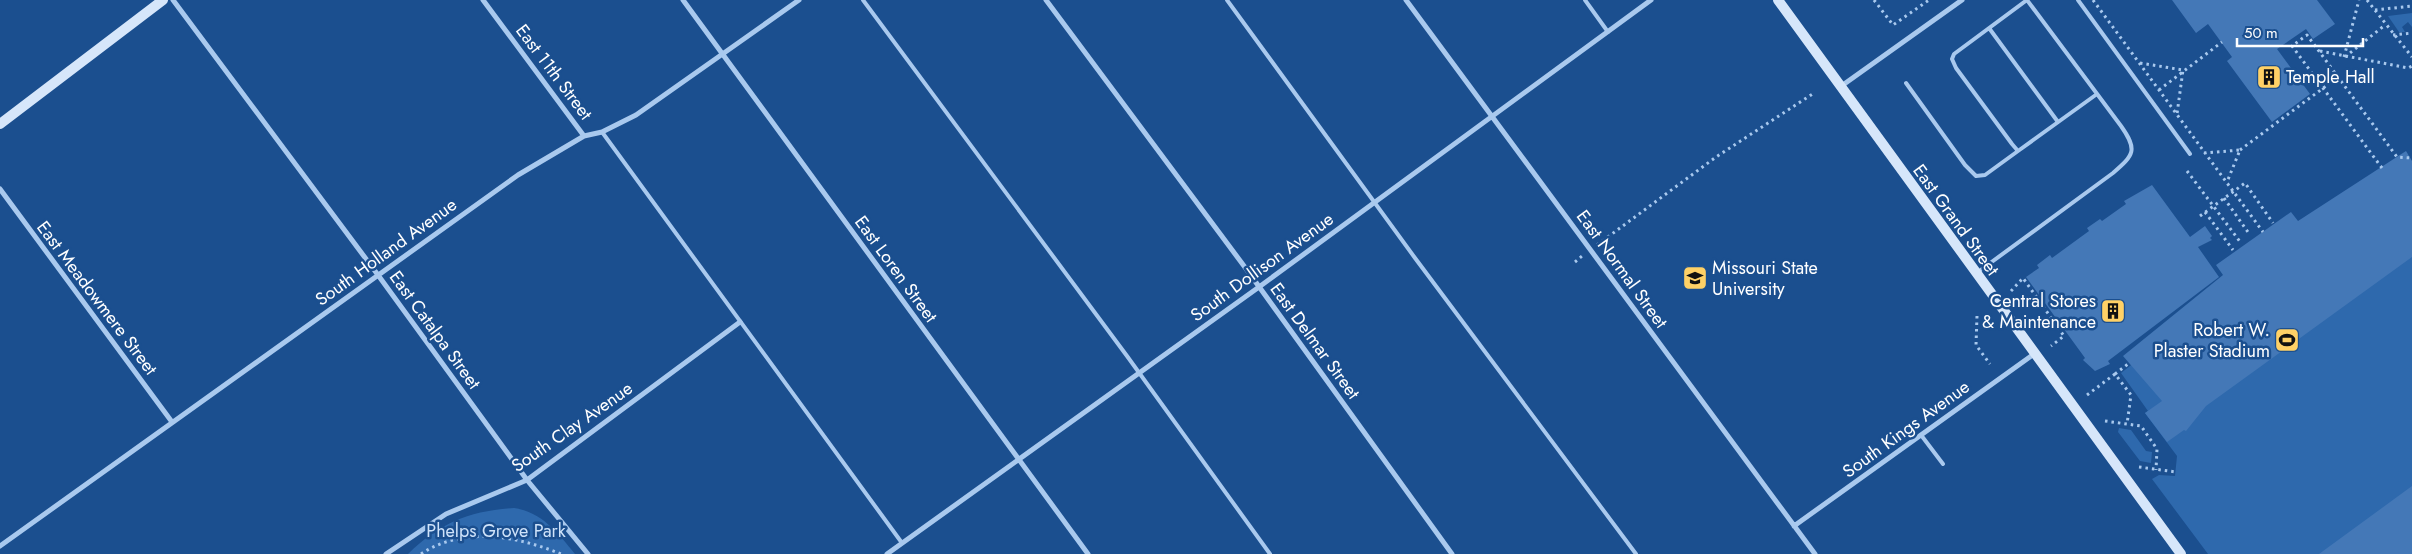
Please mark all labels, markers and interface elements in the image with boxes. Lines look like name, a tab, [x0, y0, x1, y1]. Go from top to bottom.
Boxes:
scale bar	[2237, 15, 2363, 47]
street label: East 11th Street	[509, 19, 599, 126]
text: 50 m	[2244, 22, 2278, 44]
building icon: Temple Hall	[2256, 64, 2282, 90]
place label: Temple Hall	[2286, 64, 2375, 90]
street label: East Grand Street	[1907, 159, 2006, 282]
street label: South Holland Avenue	[310, 192, 462, 312]
street label: East Normal Street	[1570, 204, 1674, 334]
street label: South Dollison Avenue	[1185, 206, 1339, 328]
street label: East Loren Street	[848, 210, 944, 328]
street label: East Meadowmere Street	[30, 216, 164, 381]
place label: Missouri State University	[1712, 255, 1818, 302]
street label: East Catalpa Street	[383, 265, 487, 395]
school or university icon: Missouri State University	[1682, 265, 1708, 291]
street label: East Delmar Street	[1264, 277, 1367, 405]
place label: Central Stores & Maintenance	[1982, 288, 2096, 335]
building icon: Central Stores & Maintenance	[2100, 298, 2126, 324]
place label: Robert W. Plaster Stadium	[2154, 317, 2270, 364]
sports icon: Robert W. Plaster Stadium	[2274, 327, 2300, 353]
street label: South Kings Avenue	[1837, 374, 1975, 484]
street label: South Clay Avenue	[506, 375, 638, 479]
park label: Phelps Grove Park	[426, 518, 566, 544]

